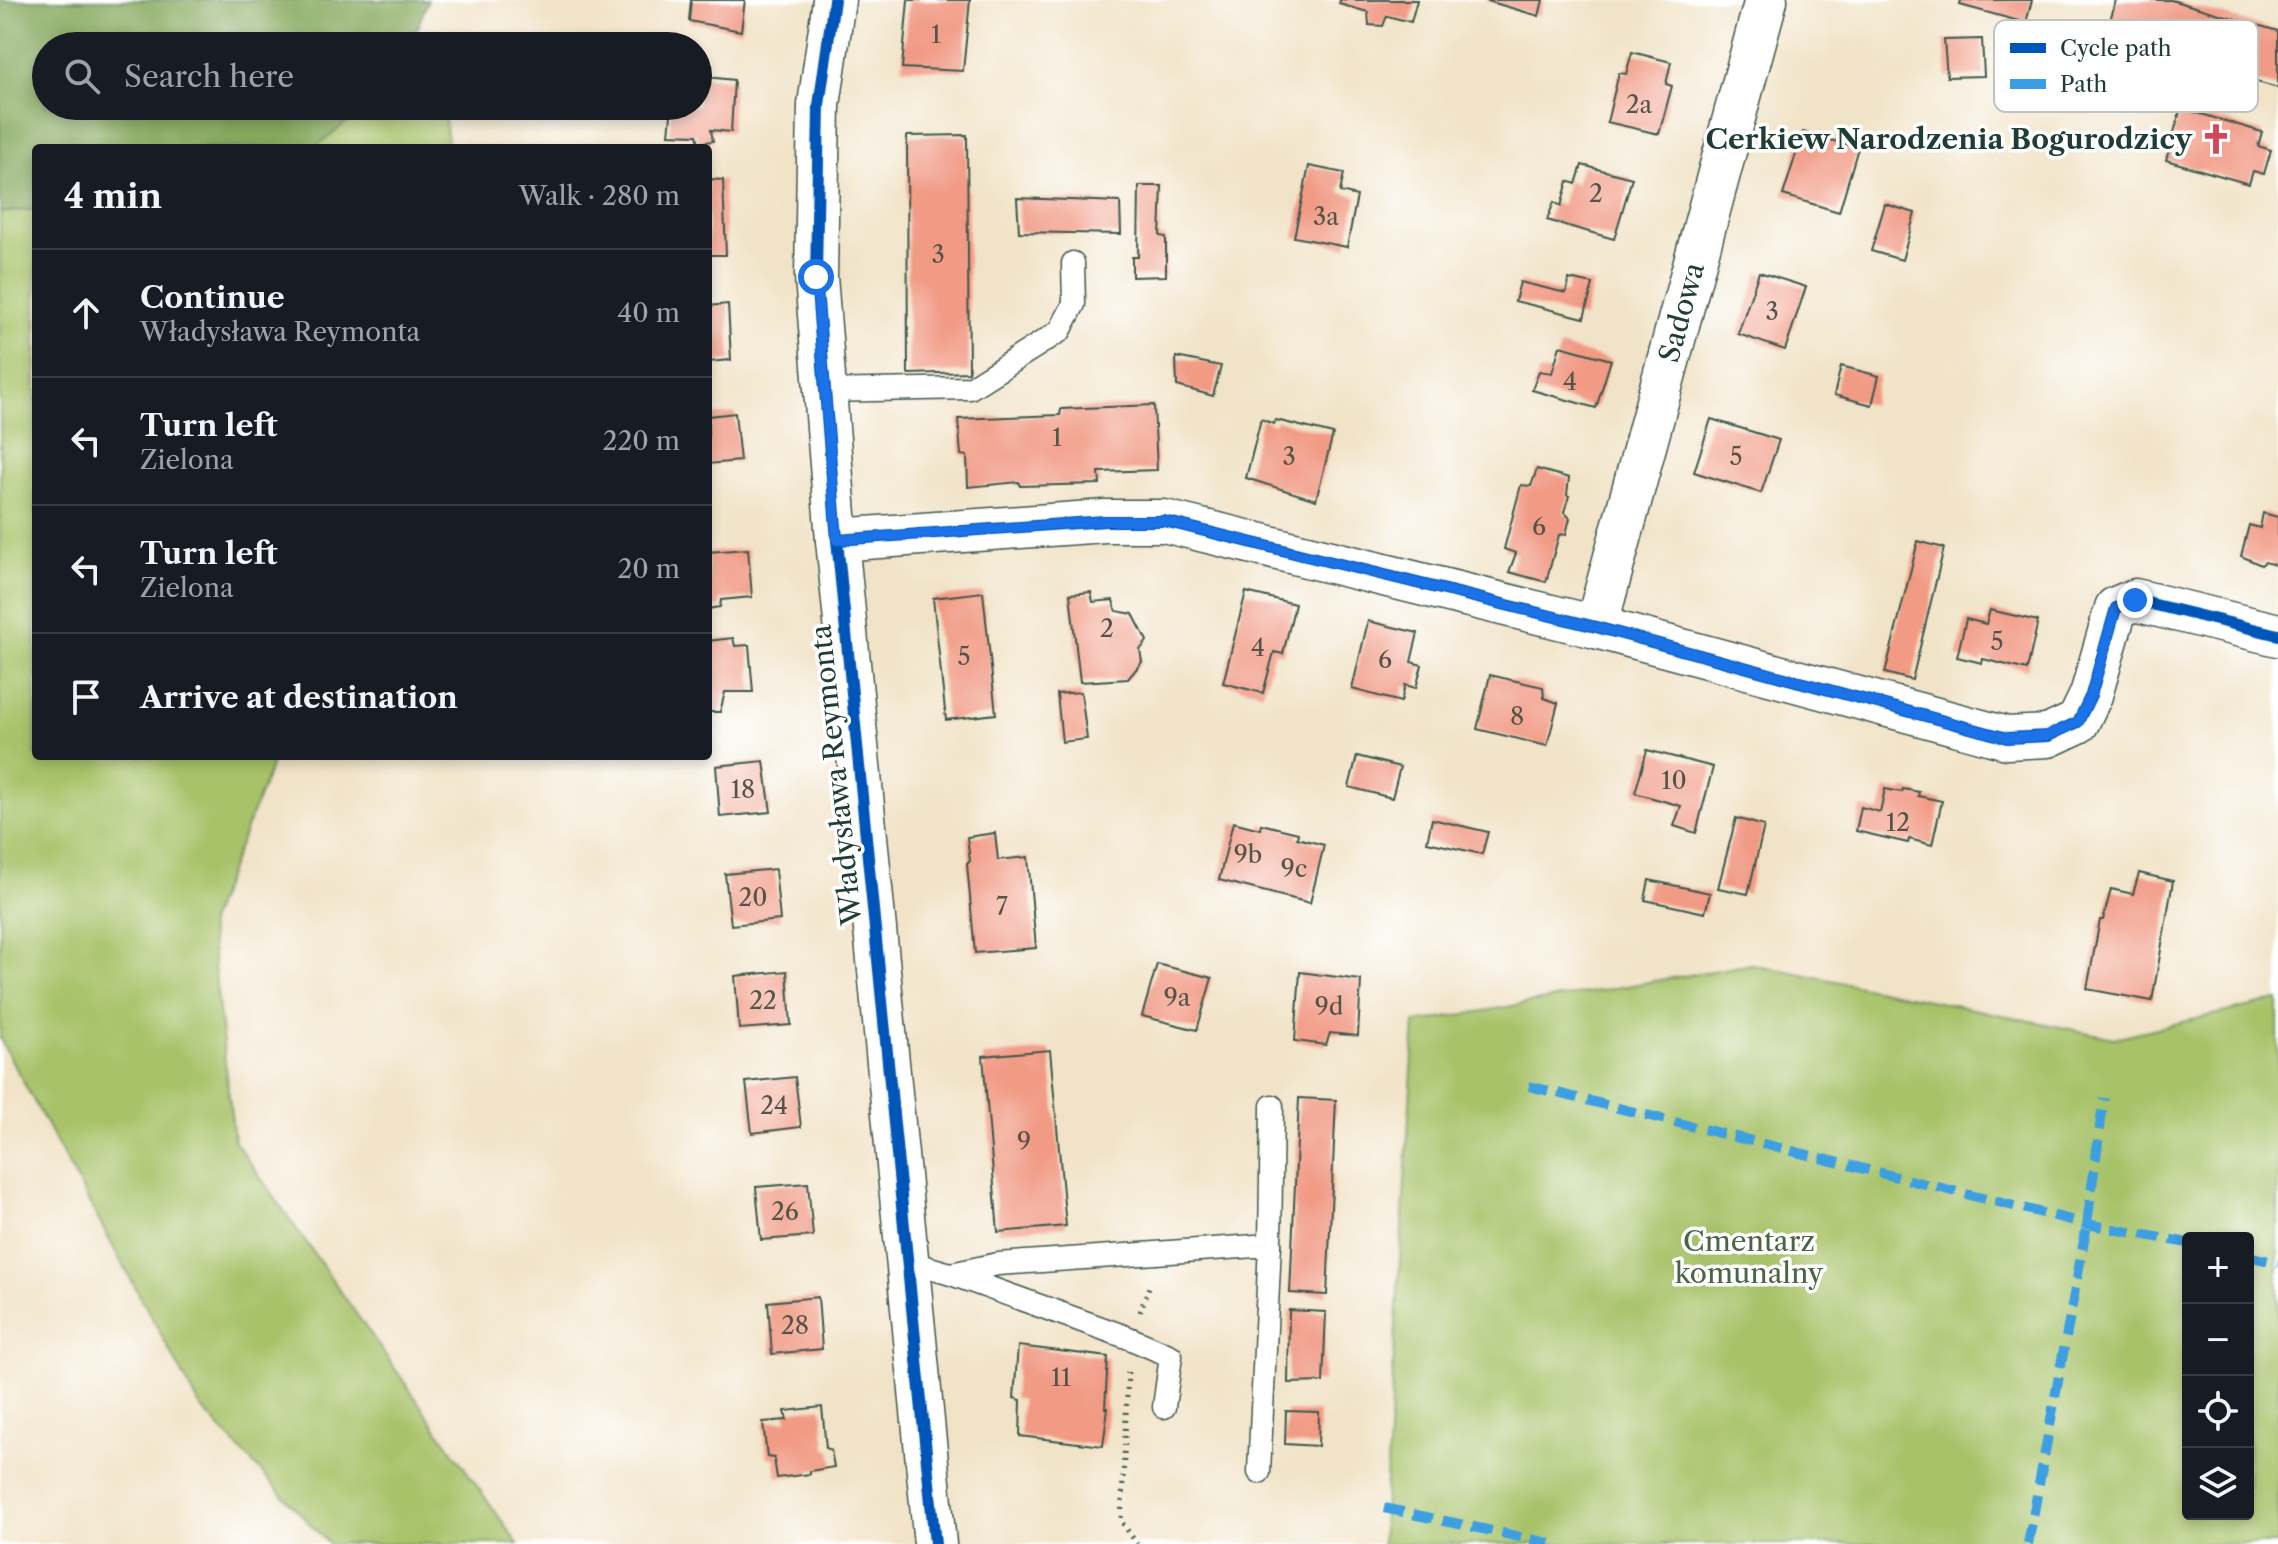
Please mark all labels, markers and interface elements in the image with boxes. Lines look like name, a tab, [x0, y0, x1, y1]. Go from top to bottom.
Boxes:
house number: 1	[931, 20, 941, 49]
legend	[1994, 20, 2258, 112]
search box	[32, 32, 712, 120]
text: Cycle path	[2060, 35, 2172, 62]
icon: search	[60, 54, 104, 98]
text: Search here	[124, 58, 294, 95]
text: Path	[2060, 71, 2108, 98]
house number: 2a	[1626, 90, 1653, 119]
place label: Cerkiew Narodzenia Bogurodzicy	[1706, 122, 2193, 156]
church icon: Cerkiew Narodzenia Bogurodzicy	[2199, 122, 2233, 156]
text: 4 min	[64, 175, 162, 217]
house number: 2	[1589, 179, 1603, 208]
text: Walk · 280 m	[519, 180, 680, 212]
house number: 3a	[1313, 202, 1339, 231]
house number: 3	[931, 240, 945, 269]
street label: Sadowa	[1652, 258, 1711, 366]
route start	[798, 259, 834, 295]
text: Continue	[140, 279, 285, 316]
icon: ahead	[64, 291, 108, 335]
text: 40 m	[617, 297, 680, 329]
house number: 3	[1765, 297, 1779, 326]
text: Władysława Reymonta	[140, 316, 420, 348]
house number: 4	[1563, 367, 1577, 396]
text: Turn left	[140, 407, 277, 444]
icon: left	[64, 419, 108, 463]
house number: 1	[1052, 423, 1062, 452]
text: 220 m	[602, 425, 680, 457]
house number: 3	[1282, 442, 1296, 471]
house number: 5	[1729, 442, 1743, 471]
text: Zielona	[140, 444, 234, 476]
house number: 6	[1532, 512, 1546, 541]
text: Turn left	[140, 535, 277, 572]
icon: left	[64, 547, 108, 591]
text: 20 m	[617, 553, 680, 585]
text: Zielona	[140, 572, 234, 604]
route end	[2117, 582, 2153, 618]
house number: 2	[1100, 614, 1114, 643]
street label: Władysława Reymonta	[803, 623, 869, 928]
house number: 5	[1990, 627, 2004, 656]
house number: 4	[1251, 633, 1265, 662]
house number: 5	[957, 642, 971, 671]
house number: 6	[1378, 645, 1392, 674]
icon: arrive	[64, 675, 108, 719]
text: Arrive at destination	[140, 679, 458, 716]
house number: 8	[1510, 702, 1524, 731]
house number: 10	[1661, 766, 1687, 795]
house number: 18	[731, 775, 755, 804]
house number: 12	[1886, 808, 1910, 837]
house number: 9b	[1234, 840, 1262, 869]
house number: 9c	[1281, 854, 1307, 883]
house number: 20	[738, 883, 768, 912]
house number: 7	[996, 892, 1008, 921]
house number: 9a	[1164, 983, 1191, 1012]
house number: 22	[749, 986, 777, 1015]
house number: 9d	[1315, 992, 1344, 1021]
house number: 24	[760, 1091, 788, 1120]
house number: 9	[1017, 1127, 1031, 1156]
house number: 26	[771, 1197, 799, 1226]
park label: Cmentarz komunalny	[1675, 1224, 1824, 1290]
map controls	[2182, 1232, 2254, 1520]
button: +	[2182, 1232, 2254, 1304]
button: −	[2182, 1304, 2254, 1376]
house number: 28	[781, 1311, 809, 1340]
house number: 11	[1051, 1363, 1071, 1392]
button: locate	[2182, 1376, 2254, 1448]
button: layers	[2182, 1448, 2254, 1520]

